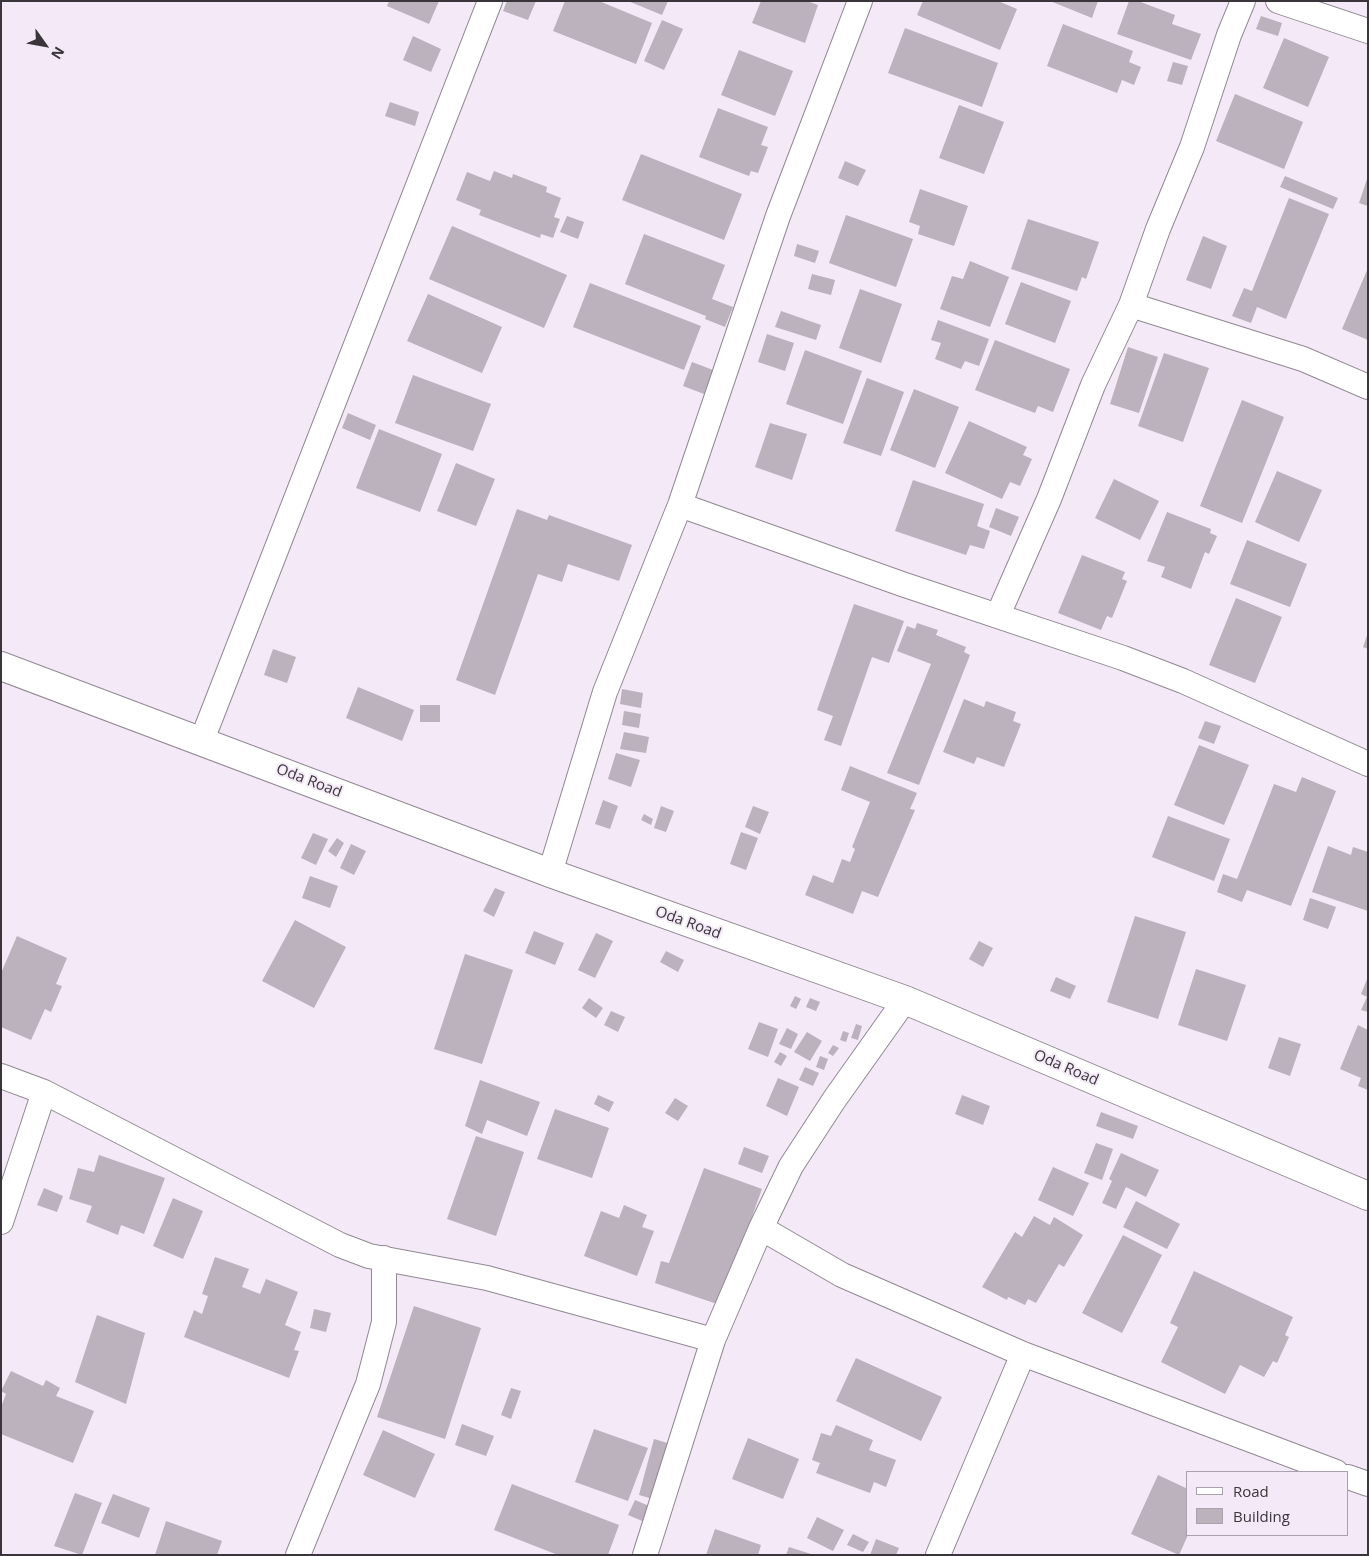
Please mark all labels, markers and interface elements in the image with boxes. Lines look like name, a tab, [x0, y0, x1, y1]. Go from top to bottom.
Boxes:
north arrow	[20, 20, 70, 70]
text: N	[47, 43, 69, 63]
street label: Oda Road	[274, 760, 344, 802]
street label: Oda Road	[653, 903, 723, 943]
street label: Oda Road	[1031, 1046, 1101, 1090]
legend	[1186, 1471, 1349, 1536]
text: Road	[1233, 1481, 1269, 1501]
text: Building	[1233, 1506, 1290, 1526]

